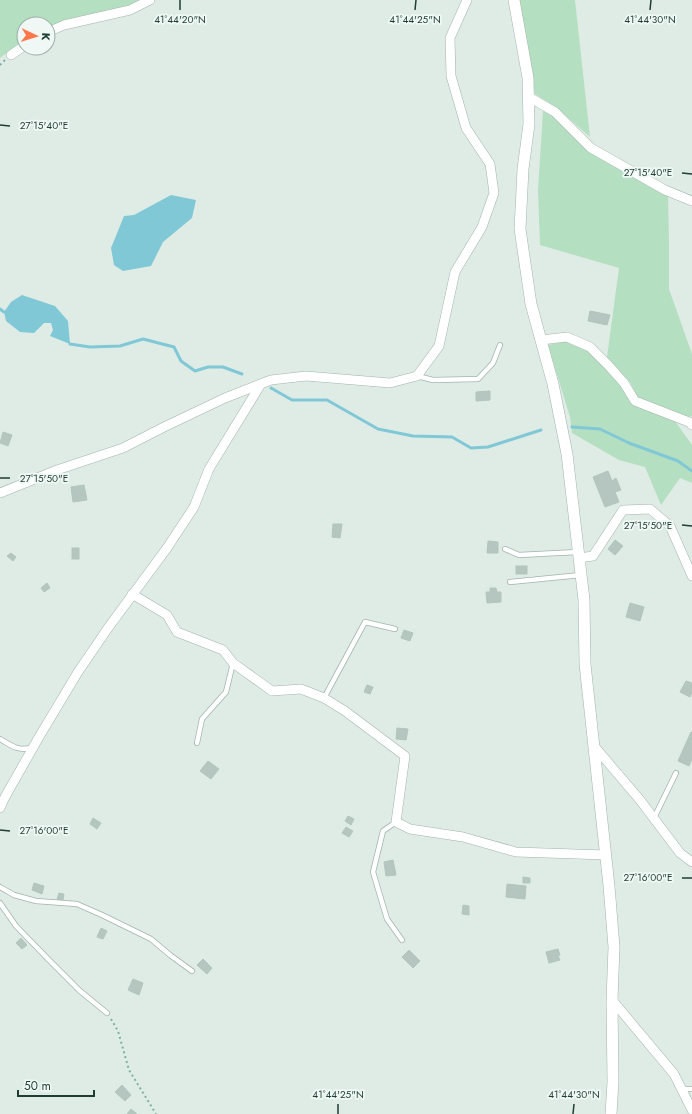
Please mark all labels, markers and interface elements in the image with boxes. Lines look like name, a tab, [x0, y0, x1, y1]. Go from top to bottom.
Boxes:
text: 41°44'20"N	[154, 12, 206, 27]
text: 41°44'25"N	[389, 12, 441, 27]
text: 41°44'30"N	[624, 12, 676, 27]
north arrow	[16, 16, 56, 56]
text: K	[38, 32, 54, 41]
text: 27°15'40"E	[20, 118, 68, 133]
text: 27°15'40"E	[624, 165, 672, 180]
text: 27°15'50"E	[20, 471, 68, 486]
text: 27°15'50"E	[624, 518, 672, 533]
text: 27°16'00"E	[20, 823, 68, 838]
text: 27°16'00"E	[624, 870, 672, 885]
scale bar	[18, 1072, 94, 1098]
text: 50 m	[24, 1077, 51, 1095]
text: 41°44'25"N	[312, 1087, 364, 1102]
text: 41°44'30"N	[548, 1087, 600, 1102]

